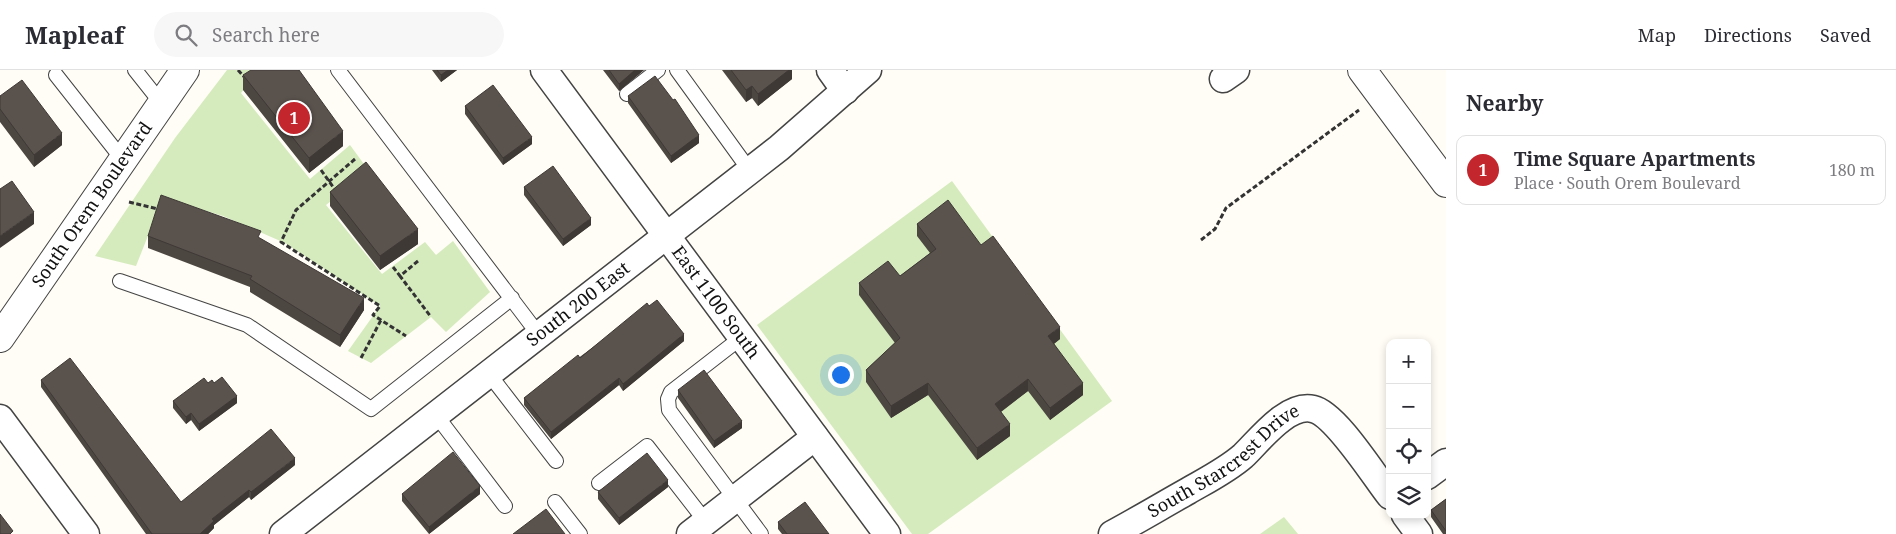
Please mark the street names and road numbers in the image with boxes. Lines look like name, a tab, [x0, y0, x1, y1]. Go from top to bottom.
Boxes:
street label: South Orem Boulevard	[26, 117, 157, 292]
street label: East 1100 South	[667, 240, 766, 363]
street label: South 200 East	[521, 256, 634, 351]
street label: South Starcrest Drive	[1143, 398, 1303, 523]

